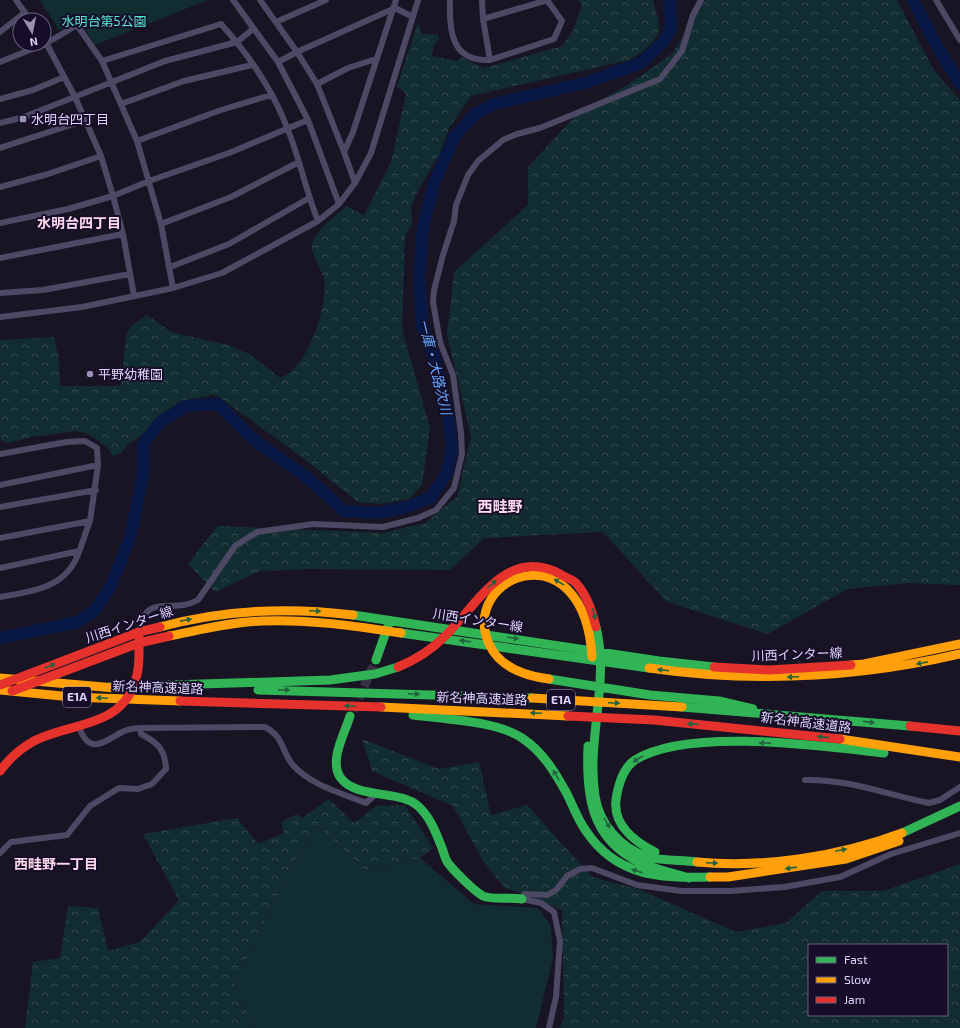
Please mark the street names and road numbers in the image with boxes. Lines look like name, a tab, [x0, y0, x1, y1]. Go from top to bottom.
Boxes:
street label: 川西インター線	[83, 602, 175, 646]
street label: 川西インター線	[432, 605, 524, 635]
street label: 川西インター線	[751, 644, 843, 664]
street label: 新名神高速道路	[112, 677, 204, 697]
road number: E1A	[63, 687, 91, 707]
street label: 新名神高速道路	[436, 688, 528, 708]
road number: E1A	[547, 690, 575, 710]
street label: 新名神高速道路	[760, 709, 852, 735]

